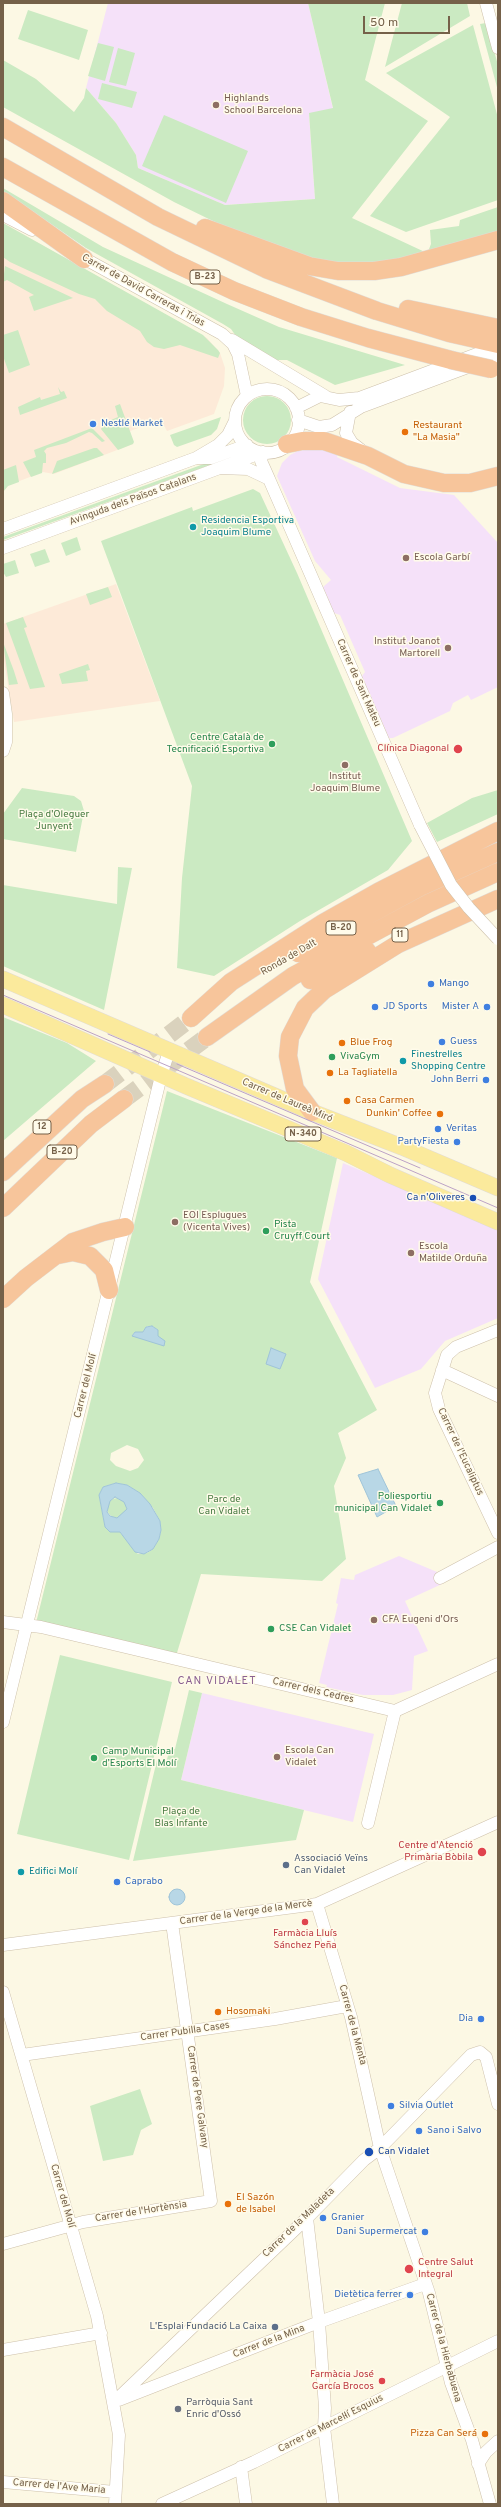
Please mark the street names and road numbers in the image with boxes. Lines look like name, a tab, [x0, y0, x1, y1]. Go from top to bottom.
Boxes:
street label: Carrer de David Carreras i Trias	[79, 252, 207, 330]
road number: B-23	[190, 270, 220, 284]
street label: Avinguda dels Països Catalans	[68, 471, 198, 529]
street label: Carrer de Sant Mateu	[333, 637, 383, 729]
road number: B-20	[326, 921, 356, 935]
road number: 11	[392, 928, 408, 942]
street label: Ronda de Dalt	[259, 937, 319, 979]
street label: Carrer de Laureà Miró	[240, 1076, 334, 1126]
road number: 12	[33, 1120, 51, 1134]
road number: N-340	[285, 1127, 321, 1141]
road number: B-20	[47, 1145, 77, 1159]
street label: Carrer del Molí	[72, 1353, 100, 1419]
street label: Carrer de l'Eucaliptus	[434, 1406, 486, 1498]
street label: Carrer dels Cedres	[271, 1676, 355, 1706]
street label: Carrer de la Verge de la Mercè	[179, 1898, 313, 1928]
street label: Carrer de la Menta	[336, 1984, 368, 2066]
street label: Carrer Pubilla Cases	[140, 2020, 230, 2044]
street label: Carrer de Pere Galvany	[184, 2045, 210, 2149]
street label: Carrer del Molí	[47, 2163, 77, 2229]
street label: Carrer de la Maladeta	[260, 2186, 338, 2260]
street label: Carrer de l'Hortènsia	[94, 2199, 188, 2225]
street label: Carrer de la Hierbabuena	[423, 2292, 463, 2404]
street label: Carrer de la Mina	[231, 2323, 307, 2361]
street label: Carrer de Marcel·lí Esquius	[276, 2392, 386, 2456]
street label: Carrer de l'Ave Maria	[12, 2477, 106, 2497]

